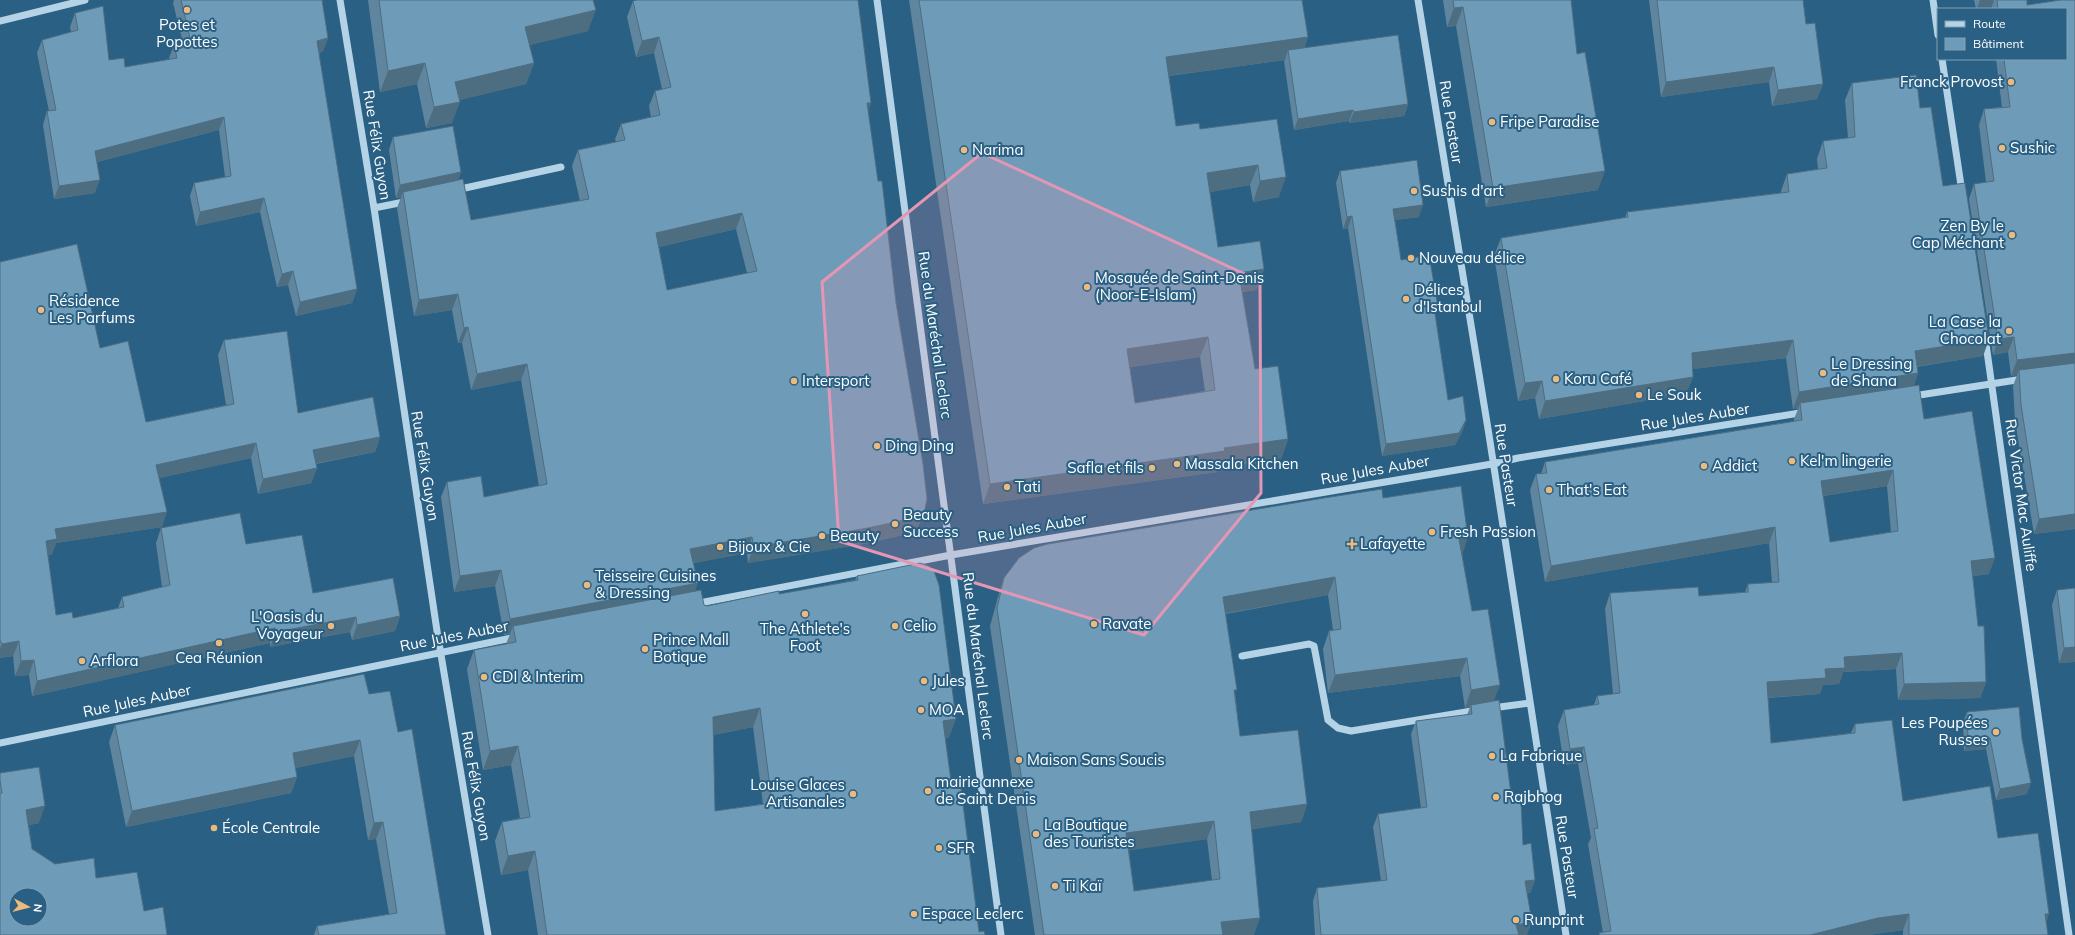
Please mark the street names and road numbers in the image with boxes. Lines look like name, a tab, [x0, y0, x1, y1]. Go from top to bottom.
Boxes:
street label: Rue Pasteur	[1436, 79, 1468, 166]
street label: Rue Félix Guyon	[359, 88, 396, 201]
street label: Rue du Maréchal Leclerc	[914, 250, 957, 420]
street label: Rue Jules Auber	[1639, 398, 1751, 434]
street label: Rue Félix Guyon	[407, 409, 444, 522]
street label: Rue Victor Mac Auliffe	[2001, 418, 2042, 572]
street label: Rue Pasteur	[1491, 422, 1523, 509]
street label: Rue Jules Auber	[1319, 450, 1431, 488]
street label: Rue Jules Auber	[976, 508, 1088, 546]
street label: Rue du Maréchal Leclerc	[959, 571, 998, 741]
street label: Rue Jules Auber	[398, 616, 510, 655]
street label: Rue Jules Auber	[81, 680, 193, 721]
street label: Rue Félix Guyon	[457, 729, 496, 842]
street label: Rue Pasteur	[1552, 814, 1584, 901]

